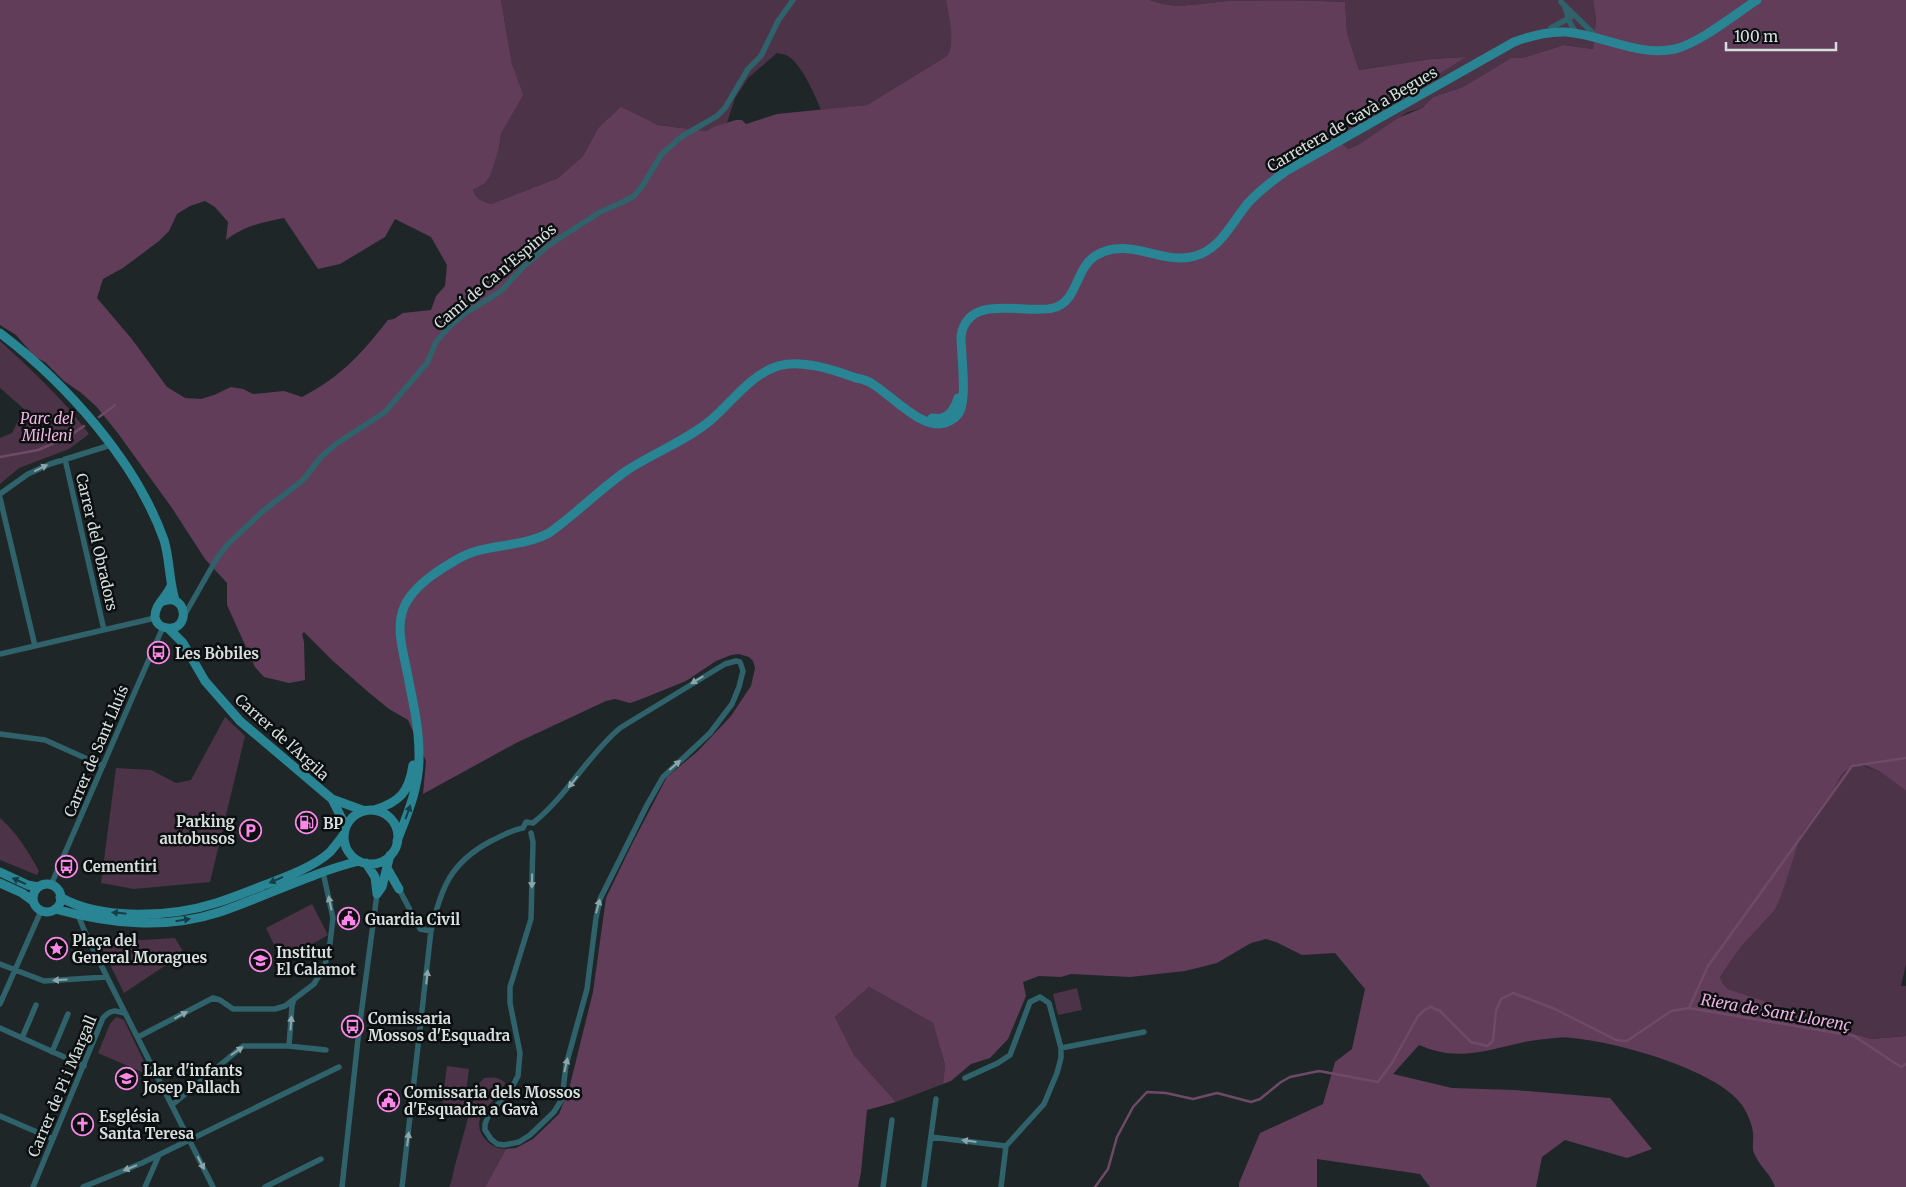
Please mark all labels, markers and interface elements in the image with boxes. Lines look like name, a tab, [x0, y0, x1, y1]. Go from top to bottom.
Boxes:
scale bar	[1726, 20, 1836, 52]
text: 100 m	[1734, 27, 1778, 46]
street label: Carretera de Gavà a Begues	[1263, 62, 1441, 176]
street label: Camí de Ca n'Espinós	[430, 219, 560, 333]
park label: Parc del Mil·leni	[20, 409, 74, 445]
one-way arrow	[34, 464, 48, 472]
street label: Carrer del Obradors	[72, 471, 122, 613]
bus stop icon: Les Bòbiles	[147, 641, 171, 665]
place label: Les Bòbiles	[175, 644, 259, 663]
one-way arrow	[690, 676, 703, 685]
street label: Carrer de Sant Lluís	[60, 682, 132, 820]
street label: Carrer de l'Argila	[231, 690, 333, 784]
one-way arrow	[669, 759, 682, 770]
one-way arrow	[567, 776, 578, 789]
one-way arrow	[405, 804, 412, 819]
fuel station icon: BP	[295, 811, 319, 835]
place label: Parking autobusos	[159, 812, 236, 848]
place label: BP	[323, 814, 343, 833]
parking icon: Parking autobusos	[239, 818, 263, 842]
bus stop icon: Cementiri	[55, 854, 79, 878]
place label: Cementiri	[83, 857, 157, 876]
one-way arrow	[528, 873, 536, 889]
one-way arrow	[12, 876, 26, 884]
one-way arrow	[269, 876, 283, 884]
one-way arrow	[326, 895, 334, 910]
one-way arrow	[595, 899, 603, 914]
public building icon: Guardia Civil	[337, 907, 361, 931]
one-way arrow	[111, 909, 127, 917]
place label: Guardia Civil	[365, 910, 460, 929]
one-way arrow	[175, 916, 191, 924]
place label: Plaça del General Moragues	[72, 931, 208, 967]
place icon: Plaça del General Moragues	[44, 937, 68, 961]
place label: Institut El Calamot	[276, 943, 356, 979]
school or university icon: Institut El Calamot	[248, 949, 272, 973]
one-way arrow	[423, 969, 431, 985]
one-way arrow	[52, 977, 68, 985]
water label: Riera de Sant Llorenç	[1699, 989, 1853, 1035]
place label: Comissaria Mossos d'Esquadra	[368, 1009, 511, 1045]
one-way arrow	[175, 1010, 188, 1019]
street label: Carrer de Pi i Margall	[24, 1012, 101, 1160]
one-way arrow	[287, 1014, 295, 1030]
bus stop icon: Comissaria Mossos d'Esquadra	[340, 1015, 364, 1039]
one-way arrow	[230, 1046, 244, 1056]
one-way arrow	[562, 1058, 570, 1073]
place label: Llar d'infants Josep Pallach	[142, 1061, 243, 1097]
school or university icon: Llar d'infants Josep Pallach	[115, 1067, 139, 1091]
place label: Comissaria dels Mossos d'Esquadra a Gavà	[404, 1083, 581, 1119]
public building icon: Comissaria dels Mossos d'Esquadra a Gavà	[376, 1089, 400, 1113]
place label: Església Santa Teresa	[99, 1107, 195, 1143]
church icon: Església Santa Teresa	[71, 1113, 95, 1137]
one-way arrow	[404, 1130, 412, 1146]
one-way arrow	[960, 1137, 976, 1145]
one-way arrow	[197, 1155, 205, 1170]
one-way arrow	[122, 1165, 137, 1172]

